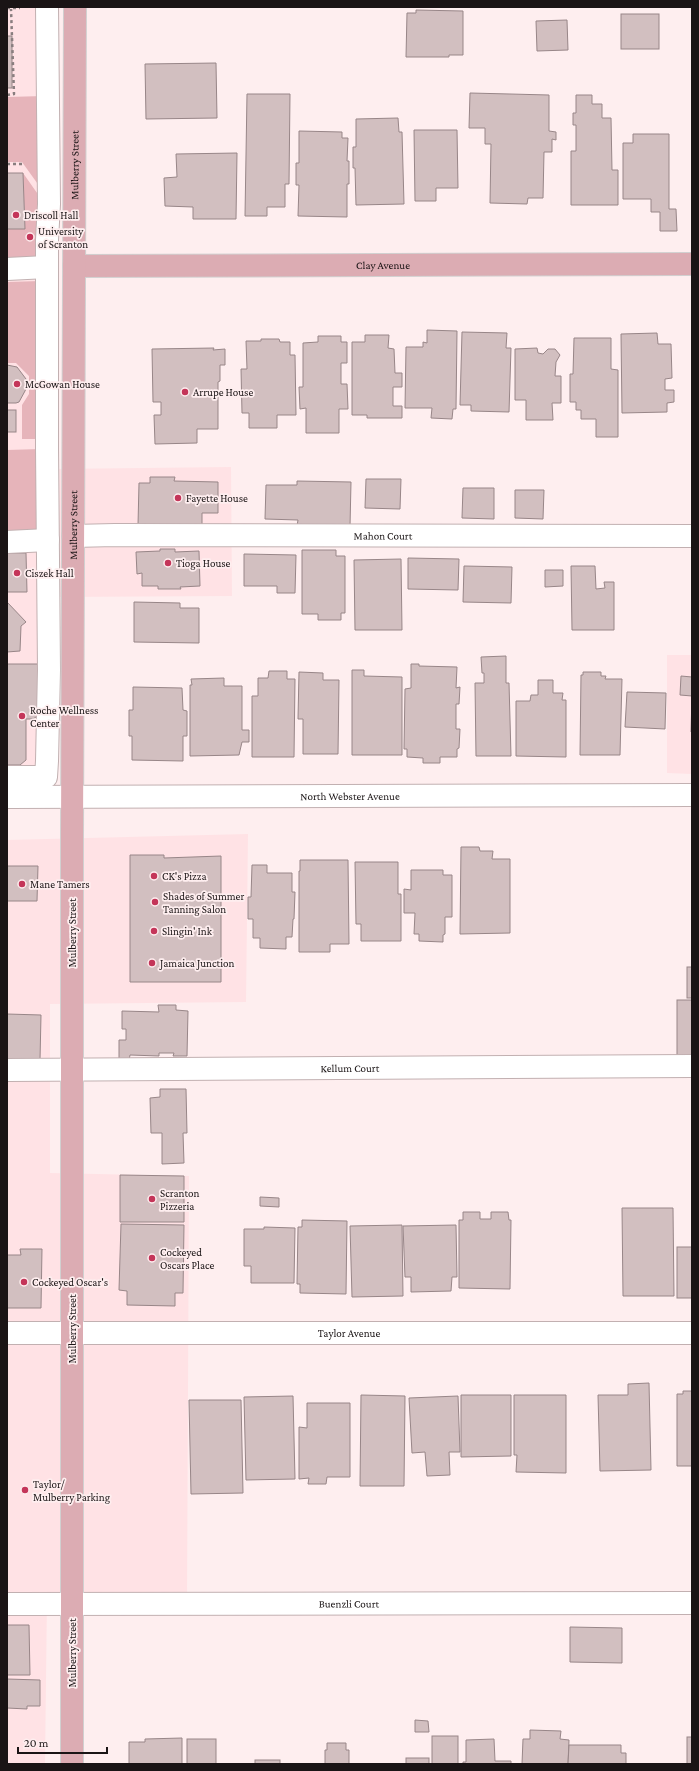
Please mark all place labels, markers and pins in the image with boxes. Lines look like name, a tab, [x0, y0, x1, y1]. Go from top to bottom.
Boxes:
place label: Driscoll Hall	[24, 209, 78, 221]
marker: Driscoll Hall	[11, 210, 21, 220]
place label: University of Scranton	[38, 225, 88, 250]
marker: University of Scranton	[25, 232, 35, 242]
place label: McGowan House	[25, 378, 100, 390]
marker: McGowan House	[12, 379, 22, 389]
place label: Arrupe House	[193, 386, 253, 399]
marker: Arrupe House	[180, 387, 190, 397]
place label: Fayette House	[186, 492, 248, 505]
marker: Fayette House	[173, 493, 183, 503]
place label: Tioga House	[176, 557, 231, 570]
marker: Tioga House	[163, 558, 173, 568]
place label: Ciszek Hall	[25, 567, 74, 579]
marker: Ciszek Hall	[12, 568, 22, 578]
place label: Roche Wellness Center	[30, 704, 98, 729]
marker: Roche Wellness Center	[17, 711, 27, 721]
place label: CK's Pizza	[162, 870, 207, 882]
marker: CK's Pizza	[149, 871, 159, 881]
place label: Mane Tamers	[30, 878, 90, 890]
marker: Mane Tamers	[17, 879, 27, 889]
place label: Shades of Summer Tanning Salon	[163, 890, 244, 916]
marker: Shades of Summer Tanning Salon	[150, 897, 160, 907]
place label: Slingin' Ink	[162, 925, 213, 938]
marker: Slingin' Ink	[149, 926, 159, 936]
place label: Jamaica Junction	[159, 957, 234, 970]
marker: Jamaica Junction	[147, 958, 157, 968]
place label: Scranton Pizzeria	[160, 1187, 199, 1212]
marker: Scranton Pizzeria	[147, 1194, 157, 1204]
place label: Cockeyed Oscars Place	[160, 1246, 215, 1271]
marker: Cockeyed Oscars Place	[147, 1253, 157, 1263]
place label: Cockeyed Oscar's	[32, 1276, 108, 1289]
marker: Cockeyed Oscar's	[19, 1277, 29, 1287]
place label: Taylor/ Mulberry Parking	[33, 1478, 111, 1504]
marker: Taylor/ Mulberry Parking	[20, 1485, 30, 1495]

